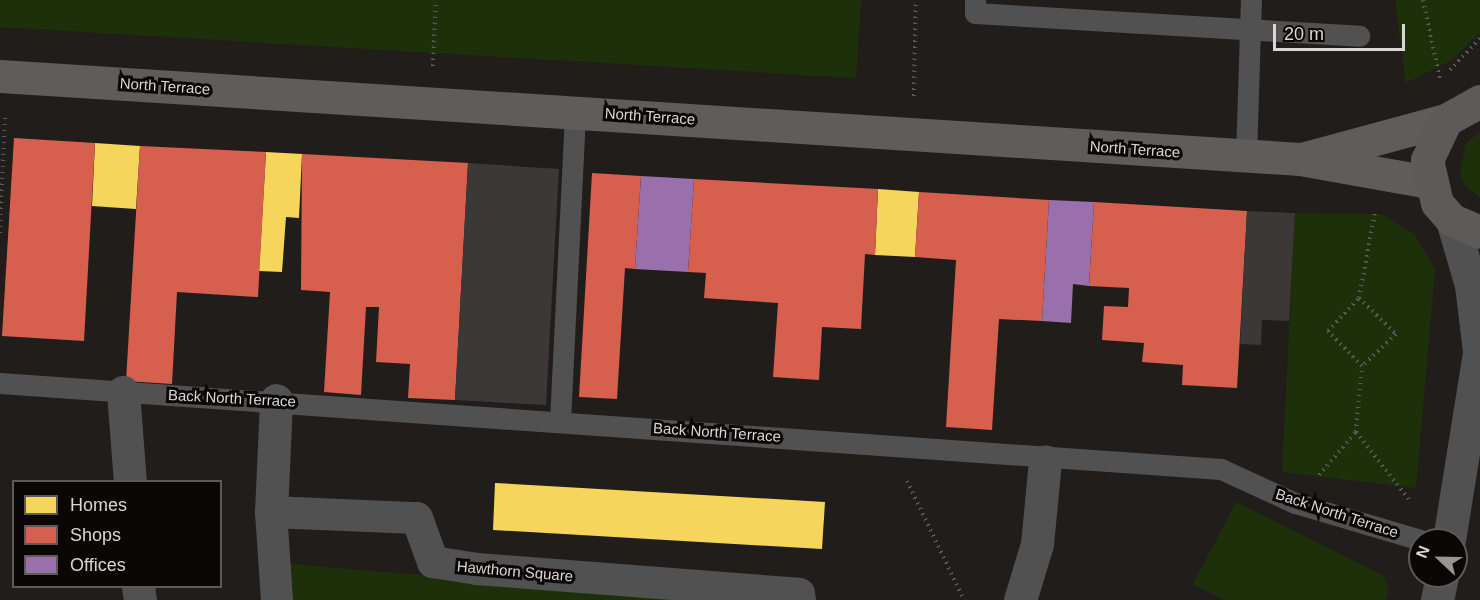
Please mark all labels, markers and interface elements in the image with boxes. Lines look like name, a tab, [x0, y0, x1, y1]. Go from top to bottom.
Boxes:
scale bar	[1276, 12, 1408, 50]
text: 20 m	[1284, 24, 1324, 44]
street label: North Terrace	[119, 74, 211, 98]
street label: North Terrace	[604, 104, 696, 128]
street label: North Terrace	[1089, 137, 1181, 161]
street label: Back North Terrace	[167, 386, 297, 410]
street label: Back North Terrace	[652, 419, 782, 445]
legend	[12, 480, 222, 588]
street label: Back North Terrace	[1273, 485, 1401, 541]
text: Homes	[70, 495, 127, 515]
text: Shops	[70, 525, 121, 545]
north arrow	[1408, 528, 1468, 588]
text: N	[1413, 543, 1433, 560]
text: Offices	[70, 555, 126, 575]
street label: Hawthorn Square	[456, 557, 574, 585]

